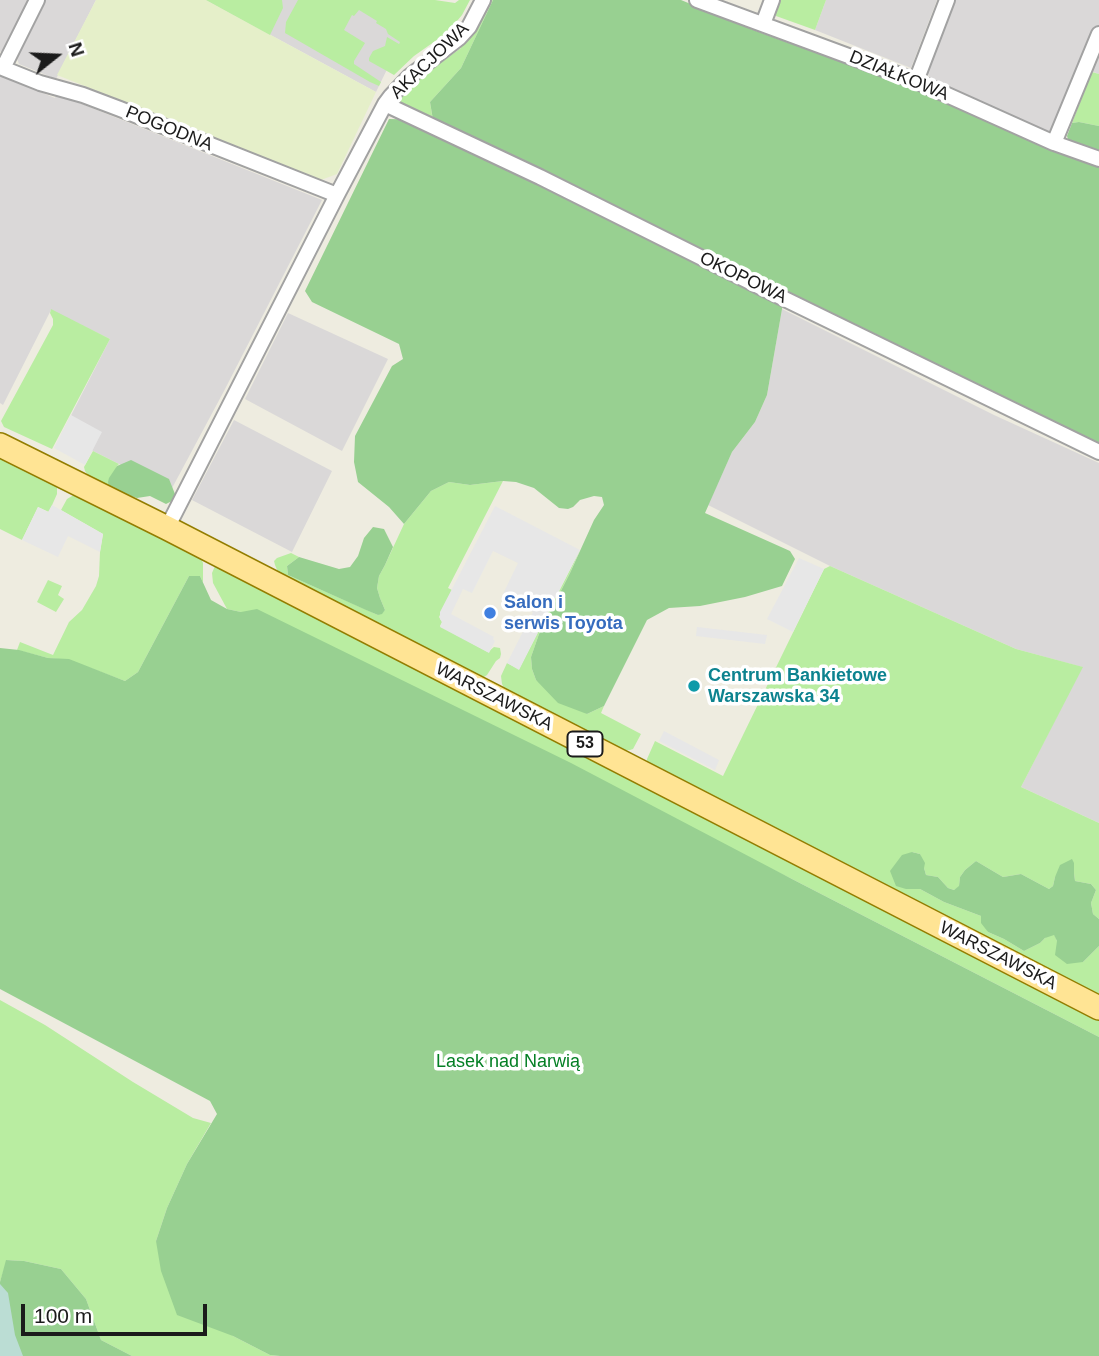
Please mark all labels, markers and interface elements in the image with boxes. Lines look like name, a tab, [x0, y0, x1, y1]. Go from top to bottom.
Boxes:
street label: AKACJOWA	[386, 18, 474, 104]
north arrow	[21, 21, 91, 91]
text: N	[64, 40, 89, 59]
street label: DZIAŁKOWA	[846, 46, 952, 106]
street label: POGODNA	[122, 102, 216, 156]
street label: OKOPOWA	[696, 248, 790, 308]
place label: Salon i serwis Toyota	[504, 592, 623, 634]
marker: Salon i serwis Toyota	[482, 605, 498, 621]
street label: WARSZAWSKA	[432, 658, 556, 736]
place label: Centrum Bankietowe Warszawska 34	[708, 665, 887, 708]
marker: Centrum Bankietowe Warszawska 34	[686, 678, 702, 694]
road number: 53	[568, 732, 602, 757]
street label: WARSZAWSKA	[936, 917, 1060, 995]
park label: Lasek nad Narwią	[436, 1051, 580, 1073]
scale bar	[24, 1290, 210, 1334]
text: 100 m	[34, 1304, 92, 1327]

